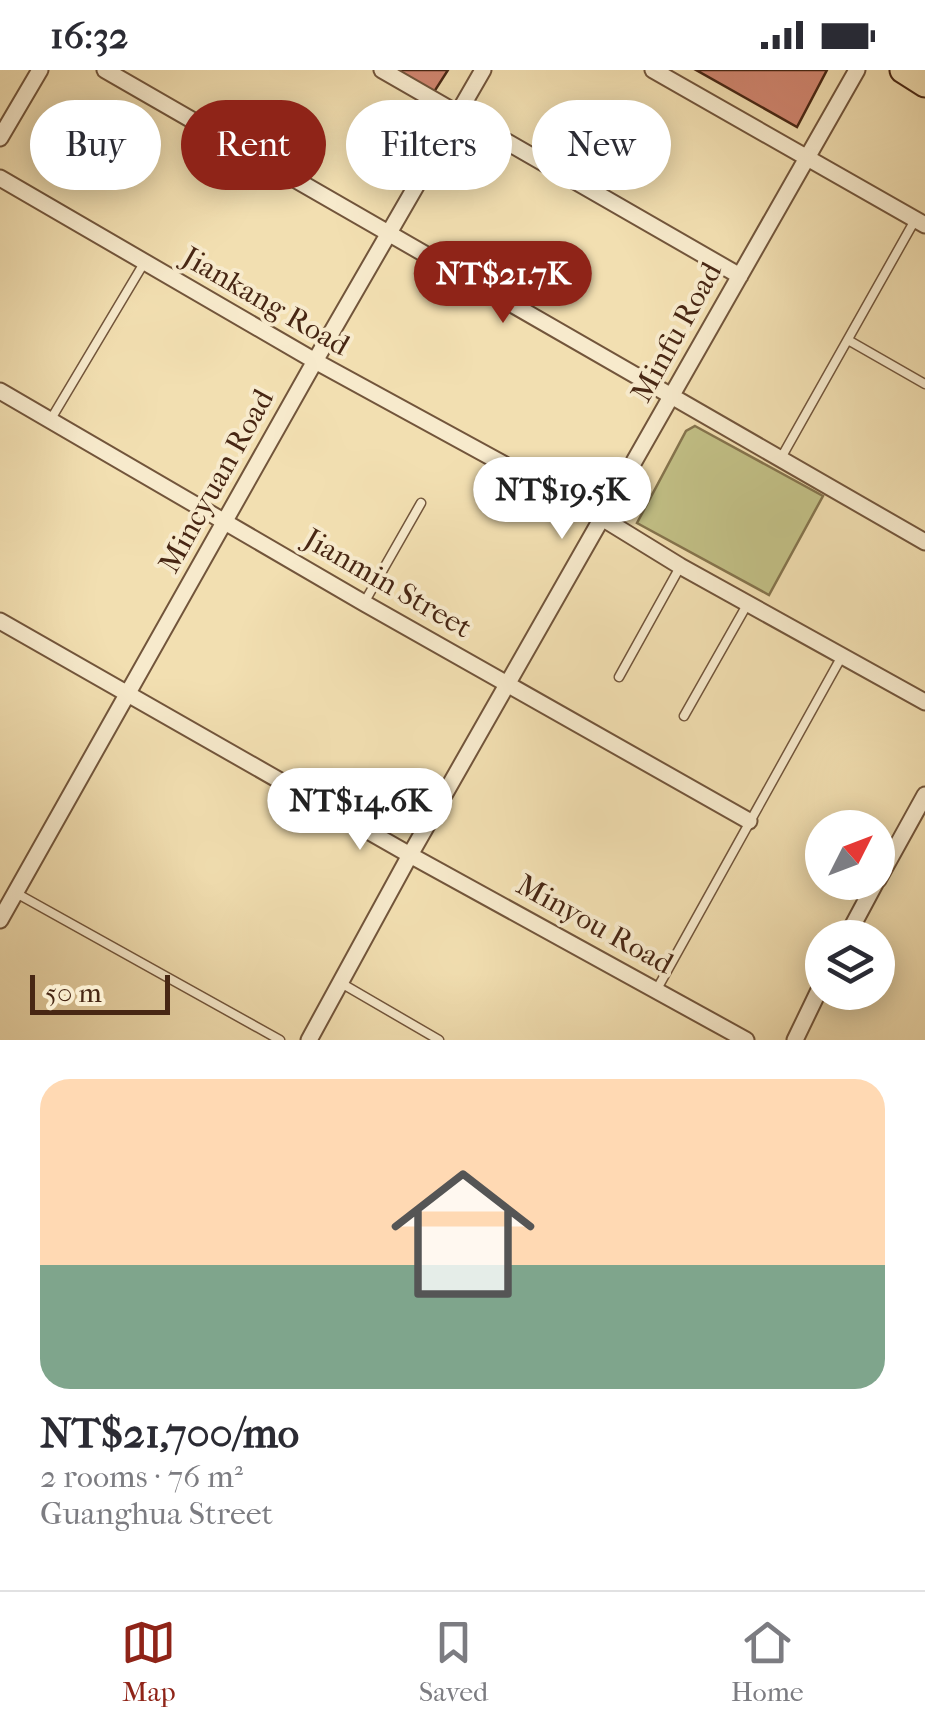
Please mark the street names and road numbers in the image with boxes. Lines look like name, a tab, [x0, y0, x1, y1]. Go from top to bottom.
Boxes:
street label: Jiankang Road	[174, 239, 356, 364]
street label: Minfu Road	[624, 256, 729, 408]
street label: Mincyuan Road	[152, 383, 282, 579]
street label: Jianmin Street	[296, 520, 478, 646]
street label: Minyou Road	[510, 867, 680, 982]

